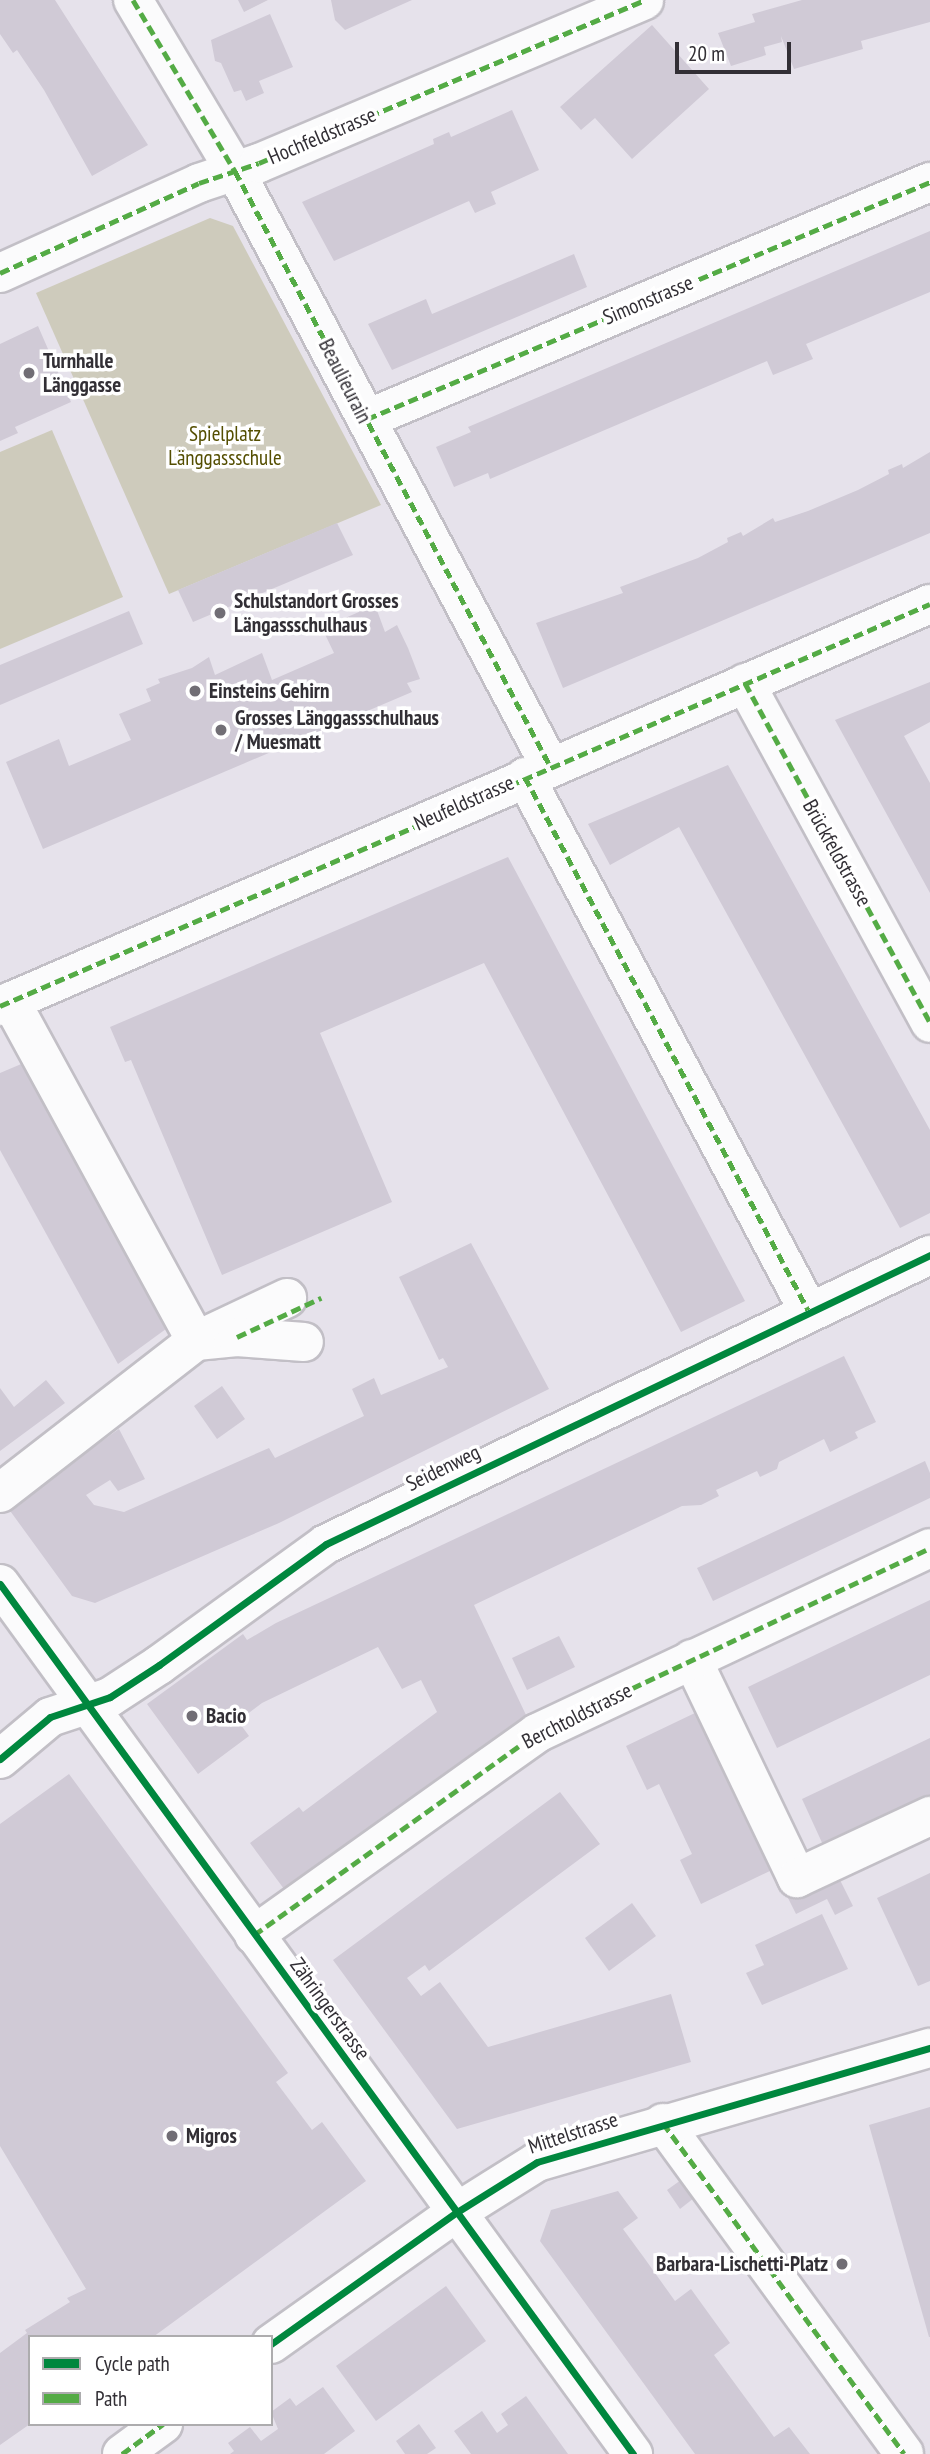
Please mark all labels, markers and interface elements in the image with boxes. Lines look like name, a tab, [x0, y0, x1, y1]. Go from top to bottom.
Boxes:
scale bar	[678, 28, 794, 72]
text: 20 m	[688, 40, 725, 67]
street label: Hochfeldstrasse	[264, 102, 380, 170]
street label: Simonstrasse	[599, 270, 697, 330]
street label: Beaulieurain	[313, 335, 377, 427]
place label: Turnhalle Länggasse	[43, 348, 121, 398]
marker: Turnhalle Länggasse	[21, 365, 37, 381]
park label: Spielplatz Länggassschule	[168, 421, 282, 471]
place label: Schulstandort Grosses Längassschulhaus	[234, 588, 399, 638]
marker: Schulstandort Grosses Längassschulhaus	[212, 605, 228, 621]
place label: Einsteins Gehirn	[209, 678, 330, 704]
marker: Einsteins Gehirn	[187, 683, 203, 699]
place label: Grosses Länggassschulhaus / Muesmatt	[235, 705, 439, 755]
marker: Grosses Länggassschulhaus / Muesmatt	[213, 722, 229, 738]
street label: Neufeldstrasse	[410, 770, 518, 836]
street label: Brückfeldstrasse	[797, 795, 877, 911]
street label: Seidenweg	[402, 1439, 484, 1497]
street label: Berchtoldstrasse	[518, 1678, 636, 1754]
place label: Bacio	[206, 1703, 246, 1729]
marker: Bacio	[184, 1708, 200, 1724]
street label: Zähringerstrasse	[285, 1953, 375, 2065]
street label: Mittelstrasse	[525, 2107, 621, 2159]
place label: Migros	[186, 2123, 237, 2149]
marker: Migros	[164, 2128, 180, 2144]
place label: Barbara-Lischetti-Platz	[656, 2251, 828, 2277]
marker: Barbara-Lischetti-Platz	[834, 2256, 850, 2272]
legend	[28, 2335, 273, 2426]
text: Cycle path	[95, 2350, 170, 2377]
text: Path	[95, 2385, 127, 2412]

